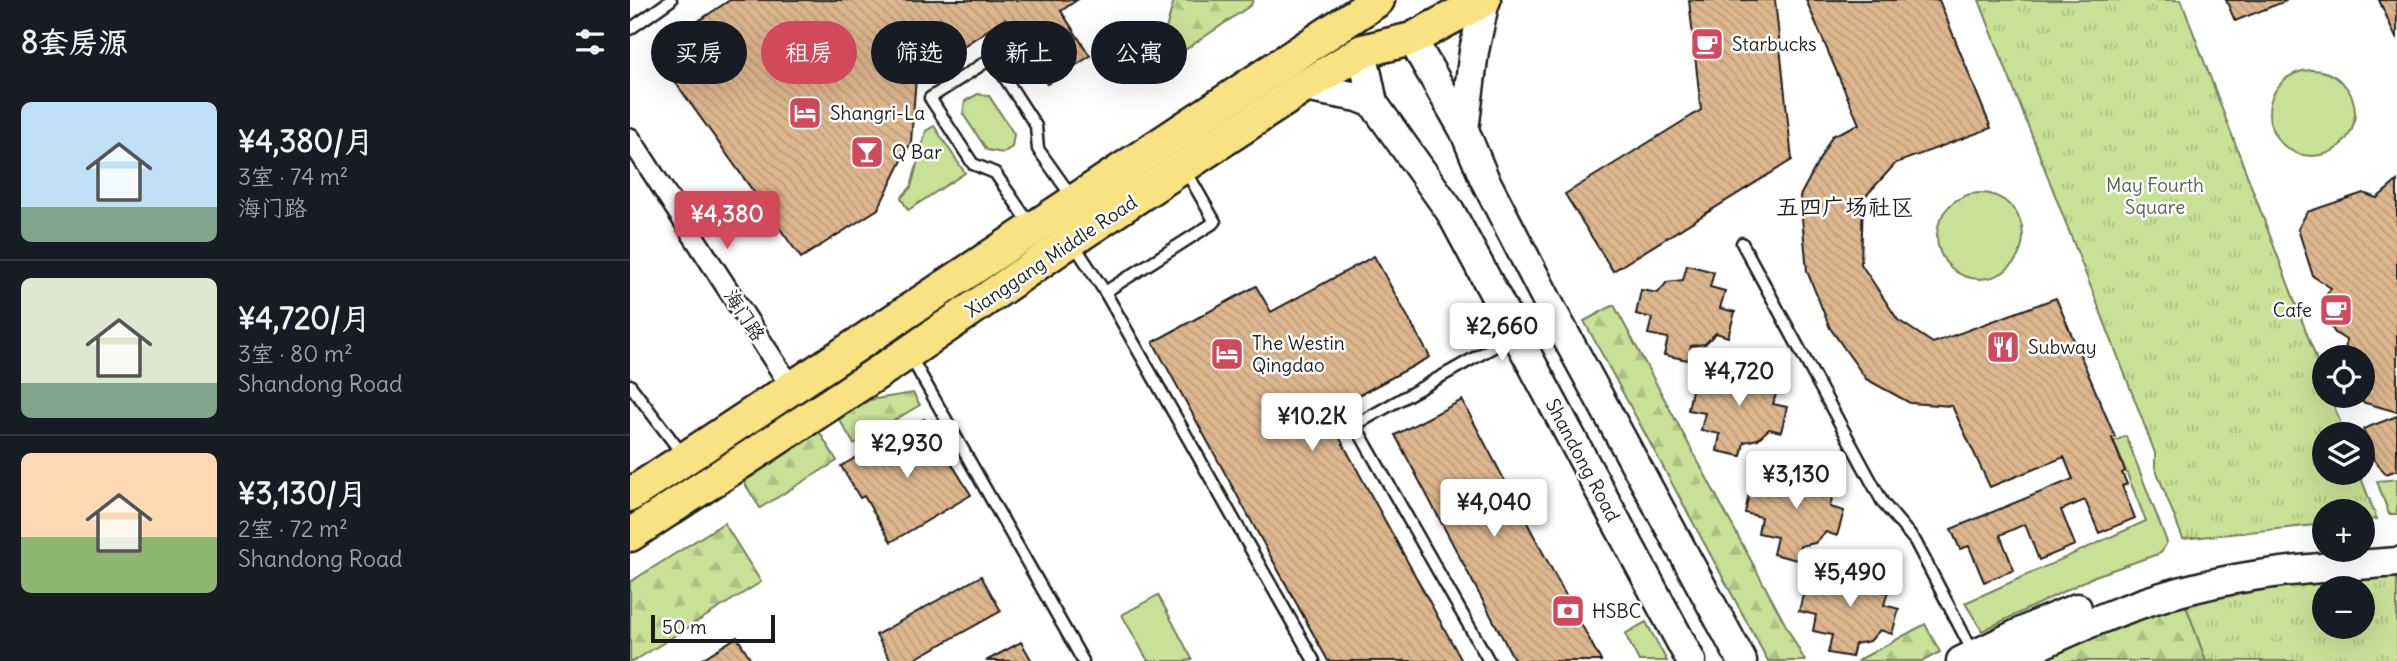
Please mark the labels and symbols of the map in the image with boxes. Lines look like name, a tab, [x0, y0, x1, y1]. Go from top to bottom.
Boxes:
cafe icon: Starbucks	[1688, 25, 1726, 63]
place label: Starbucks	[1732, 32, 1817, 56]
hotel icon: Shangri-La	[786, 94, 824, 132]
place label: Shangri-La	[830, 101, 925, 125]
bar icon: Q Bar	[848, 133, 886, 171]
place label: Q Bar	[892, 140, 942, 164]
park label: May Fourth Square	[2106, 173, 2204, 219]
street label: Xianggang Middle Road	[961, 190, 1141, 322]
pin: ¥4,380	[670, 191, 784, 251]
district label: 五四广场社区	[1776, 192, 1914, 221]
street label: 海门路	[719, 285, 771, 345]
cafe icon: Cafe	[2317, 291, 2355, 329]
place label: Cafe	[2273, 298, 2312, 322]
pin: ¥2,660	[1445, 304, 1559, 363]
restaurant icon: Subway	[1984, 328, 2022, 366]
place label: The Westin Qingdao	[1252, 331, 1345, 377]
hotel icon: The Westin Qingdao	[1208, 335, 1246, 373]
place label: Subway	[2028, 335, 2097, 359]
pin: ¥4,720	[1682, 348, 1796, 408]
pin: ¥10.2K	[1255, 393, 1369, 453]
street label: Shandong Road	[1540, 394, 1626, 526]
pin: ¥2,930	[850, 420, 964, 480]
pin: ¥3,130	[1739, 452, 1853, 511]
pin: ¥4,040	[1437, 480, 1551, 539]
pin: ¥5,490	[1793, 550, 1907, 609]
bank icon: HSBC	[1549, 592, 1587, 630]
place label: HSBC	[1592, 599, 1641, 623]
scale bar	[651, 612, 775, 644]

